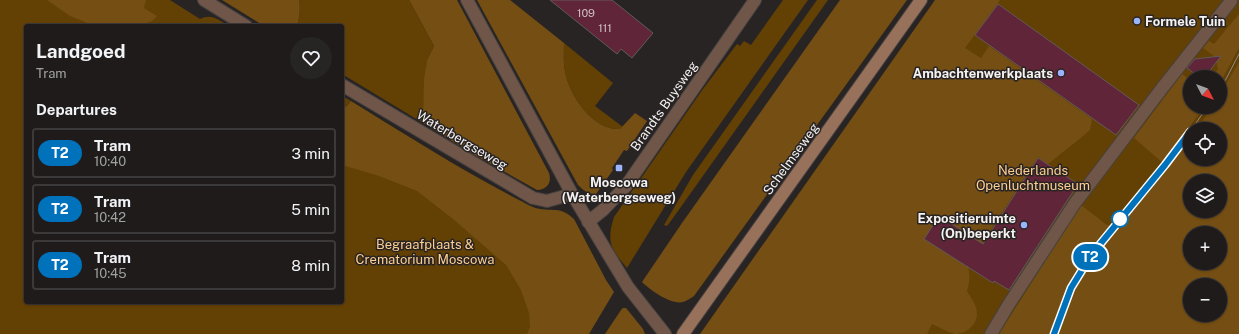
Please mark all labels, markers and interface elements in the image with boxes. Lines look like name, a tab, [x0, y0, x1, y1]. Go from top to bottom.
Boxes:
house number: 109	[577, 7, 595, 19]
place label: Formele Tuin	[1145, 14, 1225, 29]
marker: Formele Tuin	[1132, 16, 1142, 26]
house number: 111	[598, 22, 612, 34]
button: heart	[290, 37, 332, 79]
text: Landgoed	[36, 40, 126, 62]
street label: Brandts Buysweg	[628, 58, 700, 154]
text: Tram	[36, 66, 67, 81]
place label: Ambachtenwerkplaats	[913, 66, 1053, 81]
marker: Ambachtenwerkplaats	[1056, 68, 1066, 78]
north arrow	[1183, 70, 1227, 114]
map controls	[1183, 70, 1227, 322]
text: Departures	[36, 101, 117, 118]
street label: Waterbergseweg	[414, 107, 510, 173]
street label: Schelmseweg	[760, 120, 822, 198]
button: locate	[1183, 122, 1227, 166]
text: Tram	[94, 137, 131, 154]
text: T2	[51, 145, 69, 161]
text: 3 min	[291, 145, 330, 162]
text: 10:40	[94, 154, 126, 169]
marker: Moscowa (Waterbergseweg)	[614, 163, 624, 173]
park label: Nederlands Openluchtmuseum	[976, 163, 1090, 193]
button: layers	[1183, 174, 1227, 218]
place label: Moscowa (Waterbergseweg)	[562, 175, 676, 205]
text: Tram	[94, 193, 131, 210]
text: T2	[51, 201, 69, 217]
text: 5 min	[291, 201, 330, 218]
text: 10:42	[94, 210, 126, 225]
unlabelled marker	[1111, 210, 1129, 228]
place label: Expositieruimte (On)beperkt	[917, 211, 1016, 241]
marker: Expositieruimte (On)beperkt	[1019, 220, 1029, 230]
button: +	[1183, 226, 1227, 270]
park label: Begraafplaats & Crematorium Moscowa	[356, 237, 494, 267]
line badge: T2	[1072, 244, 1108, 270]
text: Tram	[94, 249, 131, 266]
text: T2	[1081, 249, 1099, 265]
text: T2	[51, 257, 69, 273]
text: 8 min	[291, 257, 330, 274]
text: 10:45	[94, 266, 126, 281]
button: −	[1183, 278, 1227, 322]

